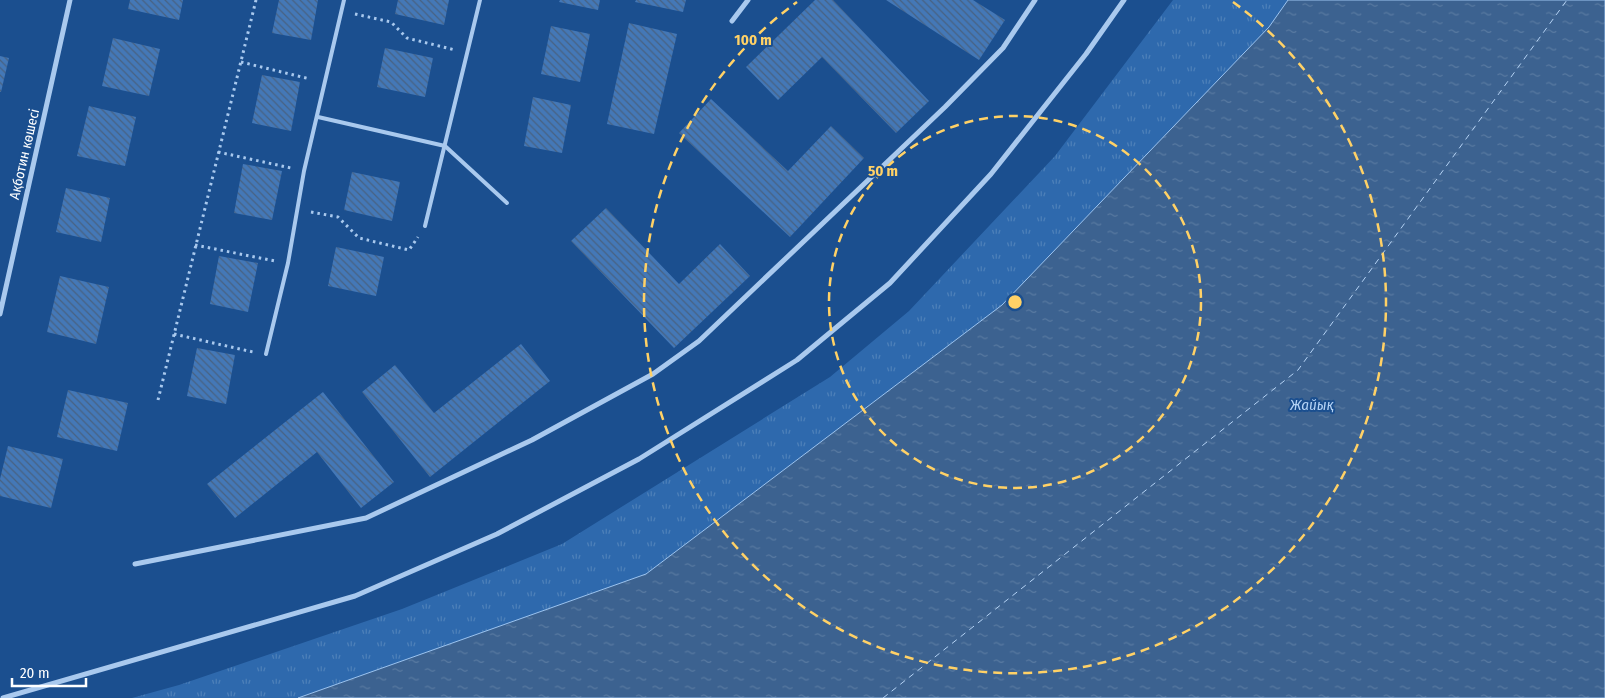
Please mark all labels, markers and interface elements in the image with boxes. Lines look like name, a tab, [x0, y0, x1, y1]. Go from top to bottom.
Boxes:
text: 100 m	[734, 31, 772, 49]
street label: Ақботин көшесі	[6, 107, 43, 201]
text: 50 m	[868, 162, 898, 180]
centre of rings	[1006, 293, 1024, 311]
water label: Жайық	[1289, 396, 1334, 414]
scale bar	[12, 656, 86, 688]
text: 20 m	[20, 664, 50, 682]

